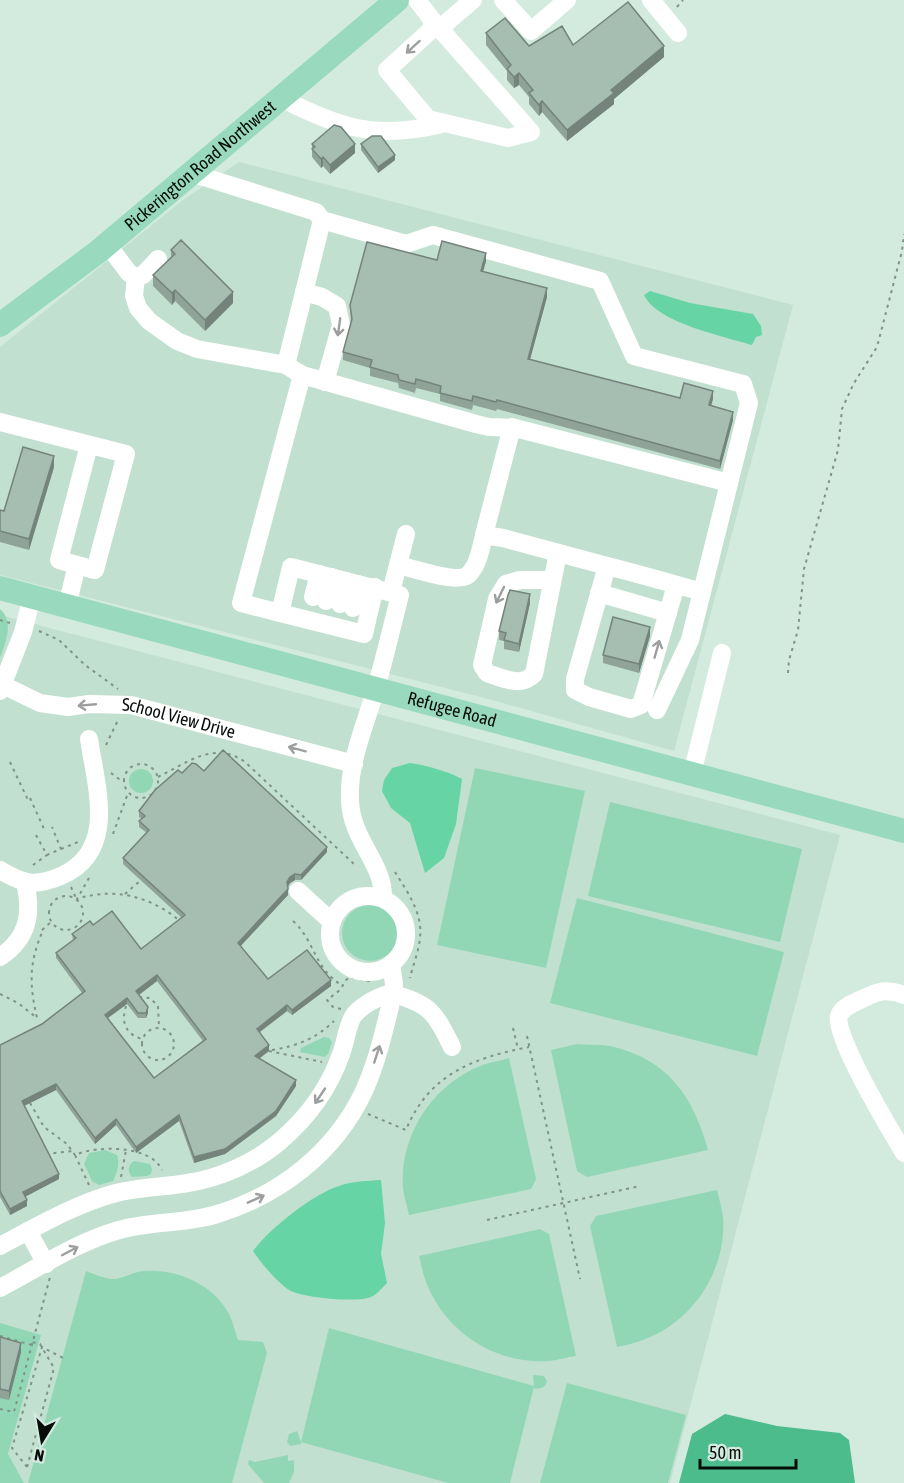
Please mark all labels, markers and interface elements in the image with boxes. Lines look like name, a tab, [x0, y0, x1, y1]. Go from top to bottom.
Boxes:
one-way arrow	[405, 40, 420, 54]
street label: Pickerington Road Northwest	[120, 96, 280, 235]
one-way arrow	[333, 316, 344, 336]
one-way arrow	[494, 586, 505, 604]
one-way arrow	[652, 639, 663, 658]
street label: Refugee Road	[405, 687, 499, 731]
street label: School View Drive	[122, 694, 238, 742]
one-way arrow	[78, 700, 97, 711]
one-way arrow	[288, 743, 307, 754]
one-way arrow	[373, 1045, 384, 1064]
one-way arrow	[314, 1087, 326, 1104]
one-way arrow	[247, 1192, 265, 1204]
one-way arrow	[61, 1245, 79, 1257]
north arrow	[12, 1411, 72, 1471]
scale bar	[700, 1432, 796, 1470]
text: 50 m	[709, 1442, 741, 1463]
text: N	[33, 1446, 45, 1465]

